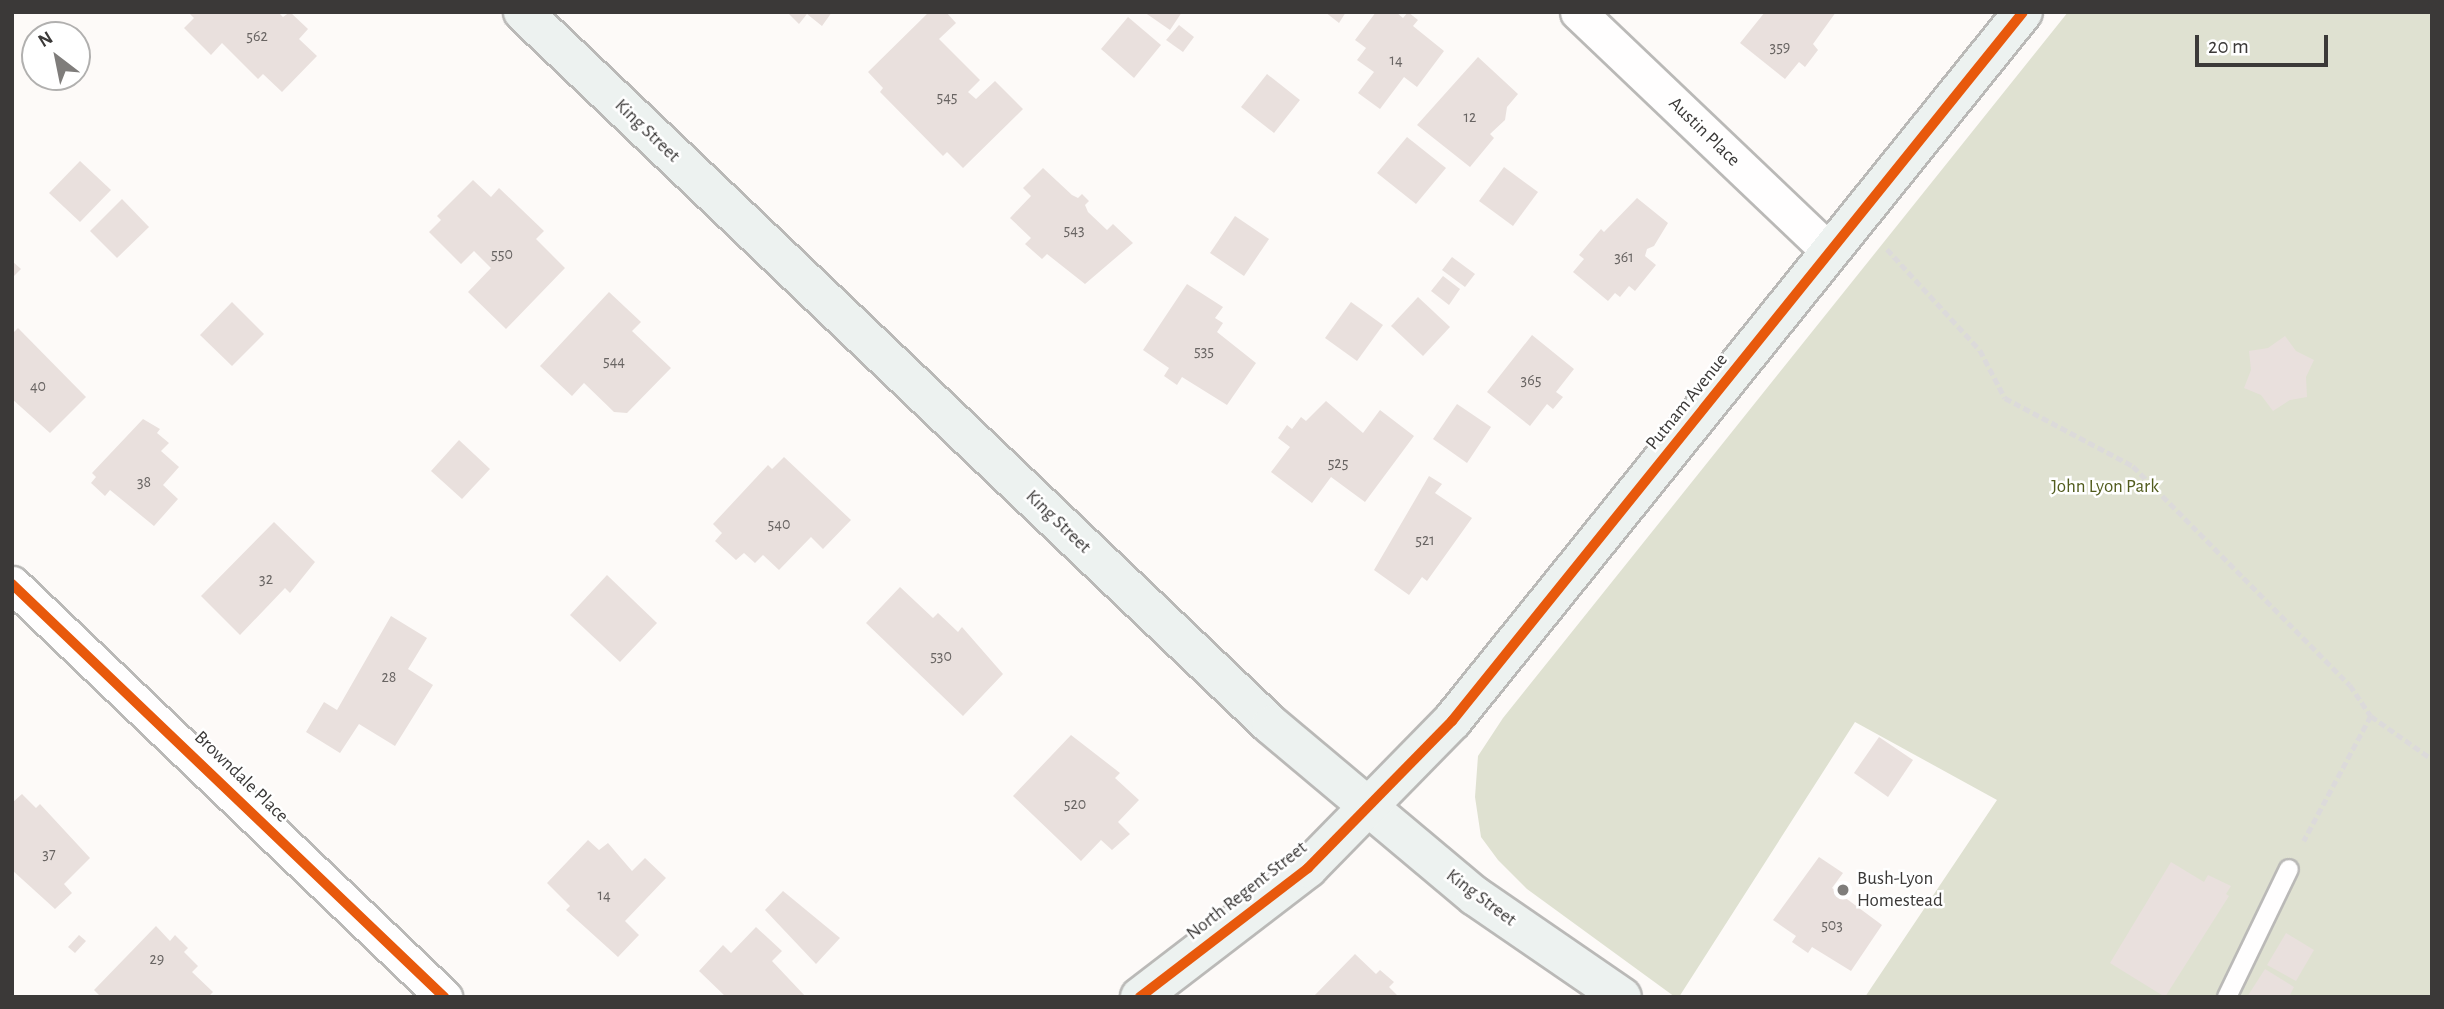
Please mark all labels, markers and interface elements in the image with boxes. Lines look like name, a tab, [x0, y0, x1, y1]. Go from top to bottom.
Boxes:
north arrow	[21, 21, 91, 91]
scale bar	[2199, 21, 2332, 65]
house number: 562	[246, 26, 268, 46]
text: N	[35, 28, 56, 51]
text: 20 m	[2208, 36, 2249, 57]
house number: 359	[1770, 37, 1790, 57]
house number: 14	[1389, 50, 1403, 70]
house number: 545	[936, 87, 958, 107]
street label: Austin Place	[1664, 92, 1744, 172]
street label: King Street	[610, 94, 684, 168]
house number: 12	[1464, 107, 1476, 127]
house number: 543	[1064, 220, 1084, 240]
house number: 550	[491, 244, 513, 264]
house number: 361	[1614, 247, 1634, 267]
house number: 535	[1194, 341, 1214, 361]
street label: Putnam Avenue	[1641, 349, 1733, 455]
house number: 544	[603, 351, 625, 371]
house number: 365	[1521, 370, 1541, 390]
house number: 40	[30, 376, 46, 396]
house number: 525	[1328, 453, 1348, 473]
house number: 38	[137, 472, 151, 492]
park label: John Lyon Park	[2051, 476, 2159, 498]
street label: King Street	[1021, 485, 1095, 559]
house number: 540	[768, 514, 790, 534]
house number: 521	[1415, 530, 1435, 550]
house number: 32	[259, 569, 273, 589]
house number: 530	[930, 646, 952, 666]
house number: 28	[382, 667, 396, 687]
street label: Browndale Place	[189, 726, 293, 828]
house number: 520	[1064, 794, 1086, 814]
street label: North Regent Street	[1182, 837, 1312, 945]
house number: 37	[42, 844, 56, 864]
street label: King Street	[1441, 864, 1521, 932]
place label: Bush-Lyon Homestead	[1857, 868, 1943, 912]
marker: Bush-Lyon Homestead	[1835, 882, 1851, 898]
house number: 14	[597, 885, 611, 905]
house number: 503	[1821, 915, 1843, 935]
house number: 29	[150, 949, 164, 969]

